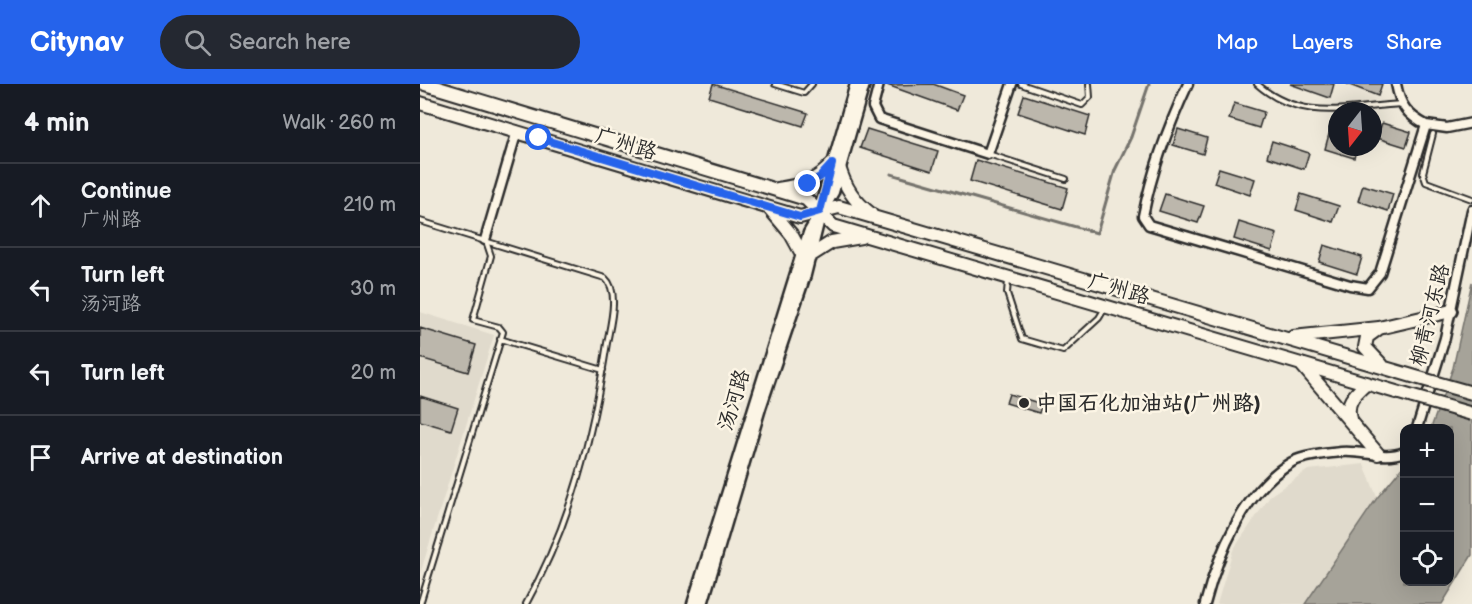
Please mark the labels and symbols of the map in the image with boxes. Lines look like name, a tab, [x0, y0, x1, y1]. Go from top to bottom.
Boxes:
north arrow	[1328, 102, 1382, 156]
street label: 广州路	[592, 123, 660, 165]
route start	[525, 124, 551, 150]
route end	[794, 170, 820, 196]
street label: 柳青河东路	[1405, 261, 1455, 369]
street label: 广州路	[1085, 268, 1153, 310]
street label: 汤河路	[713, 366, 755, 434]
place label: 中国石化加油站(广州路)	[1036, 391, 1261, 416]
marker: 中国石化加油站(广州路)	[1017, 396, 1031, 410]

